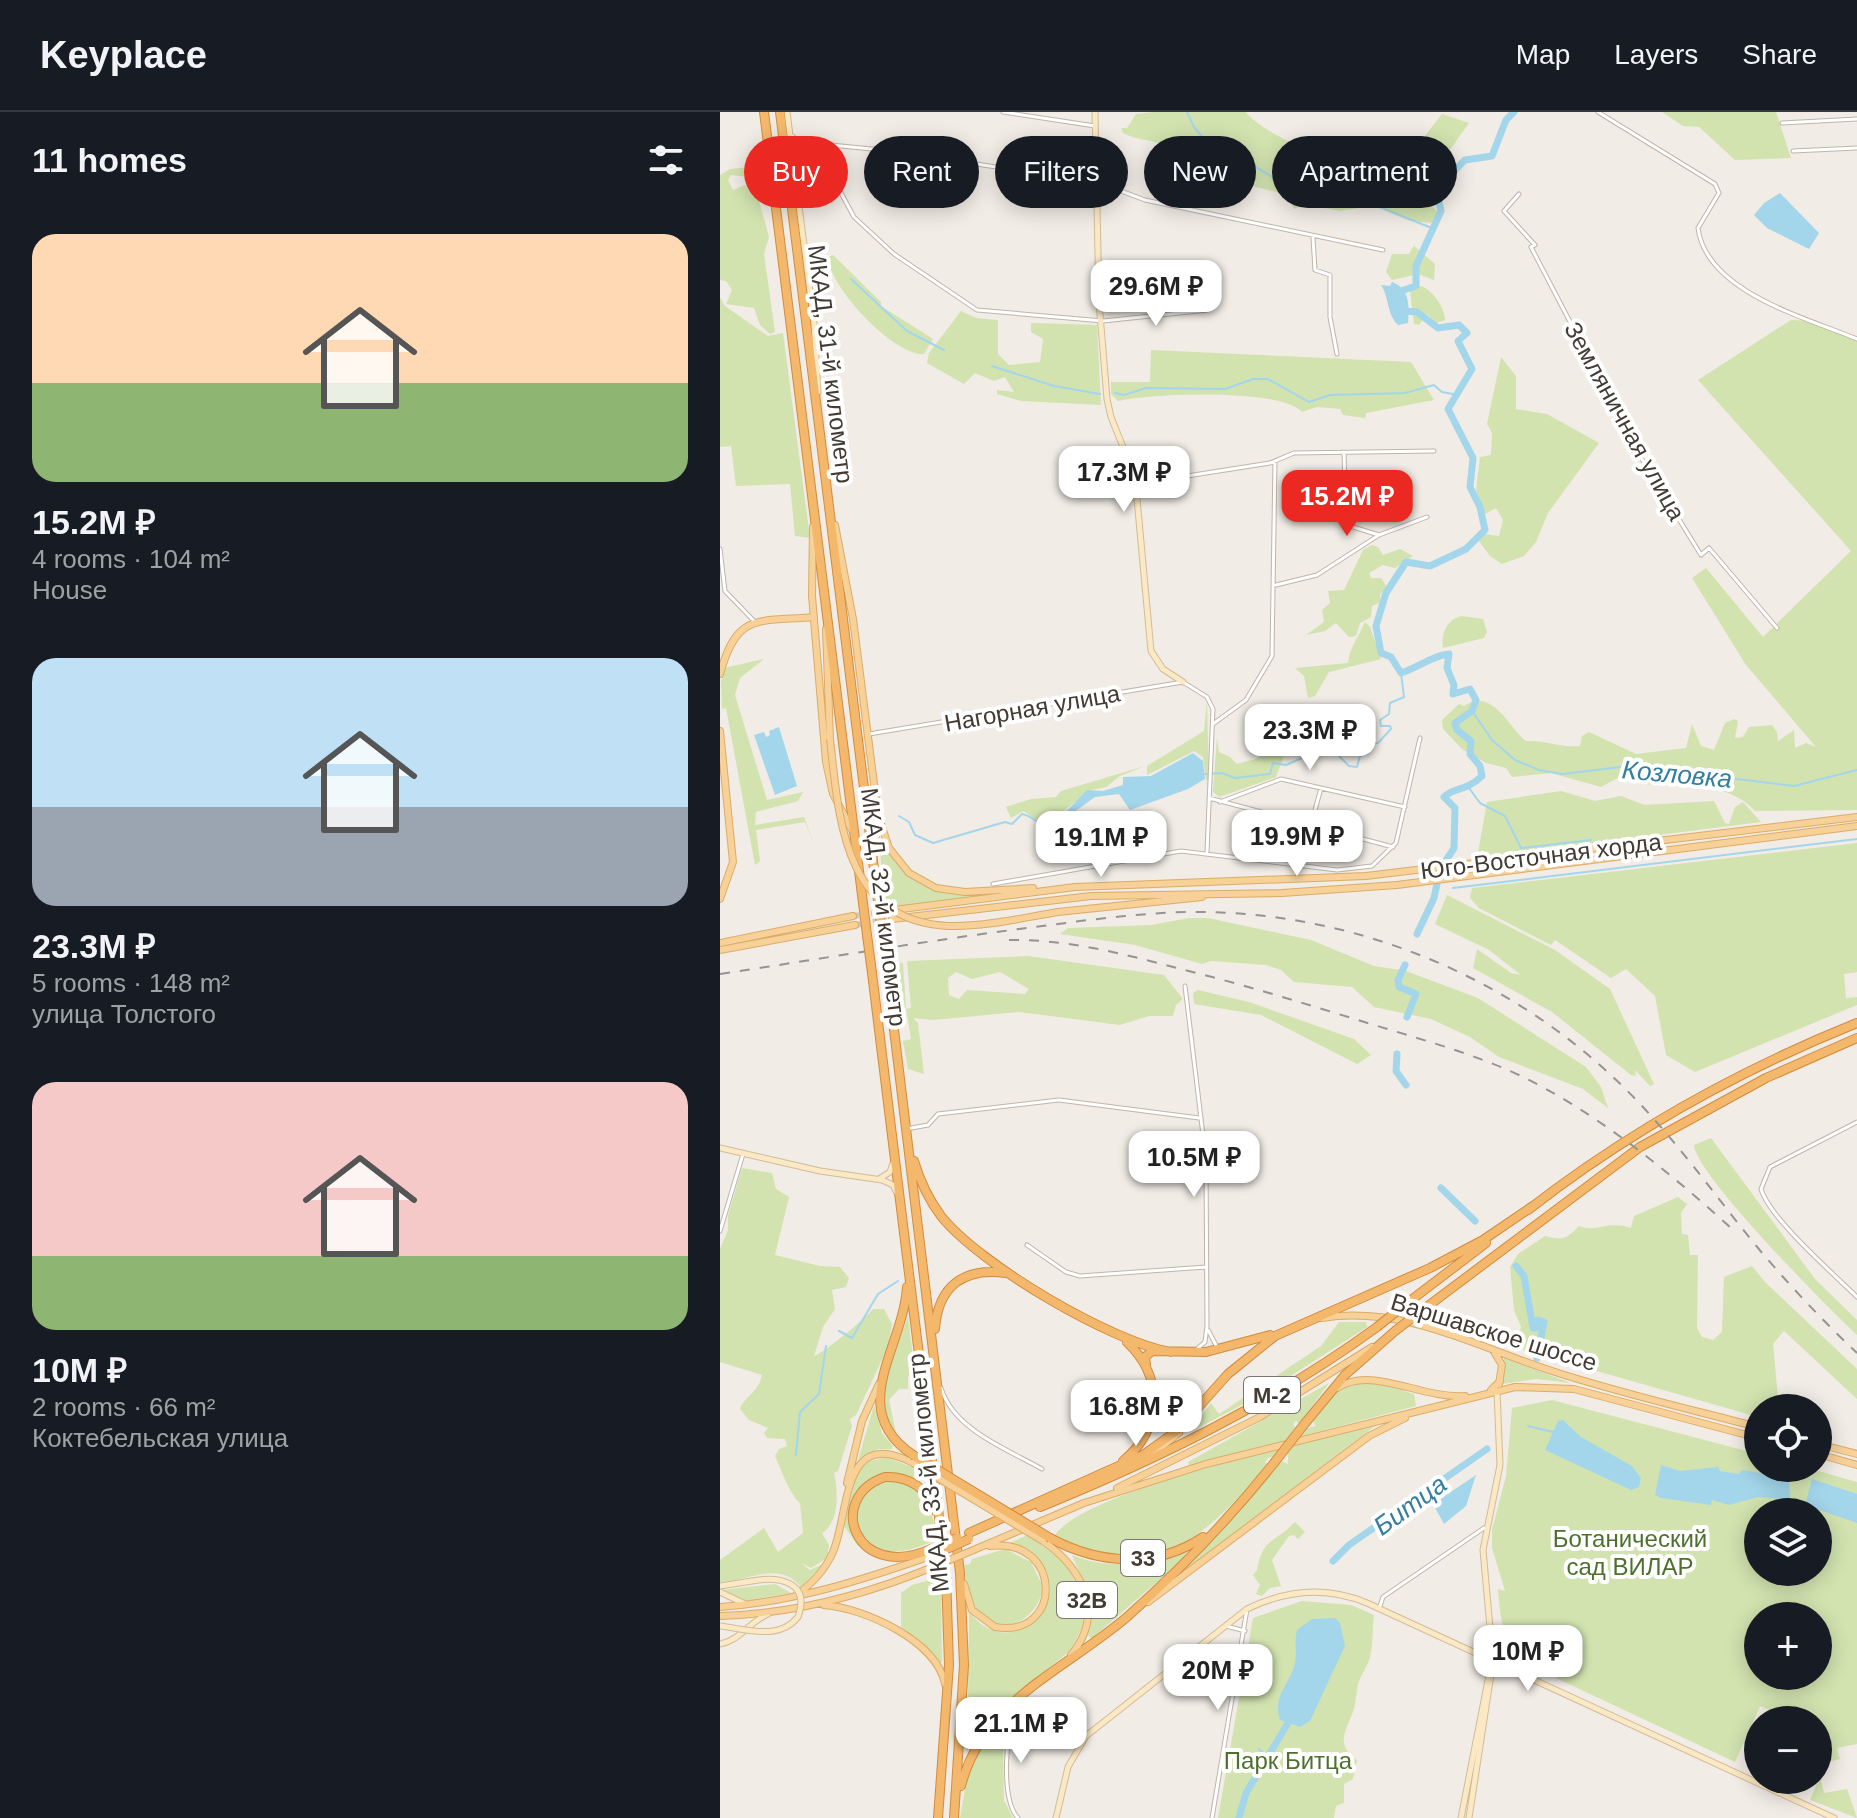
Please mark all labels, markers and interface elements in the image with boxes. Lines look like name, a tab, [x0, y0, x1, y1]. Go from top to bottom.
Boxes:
text: Keyplace	[40, 34, 207, 76]
text: Map	[1516, 39, 1570, 70]
text: Layers	[1614, 39, 1698, 70]
text: Share	[1742, 39, 1817, 70]
chip: Buy	[744, 136, 848, 208]
chip: Rent	[864, 136, 979, 208]
chip: Filters	[995, 136, 1128, 208]
chip: New	[1144, 136, 1256, 208]
chip: Apartment	[1272, 136, 1457, 208]
icon: filters	[644, 138, 688, 182]
text: 11 homes	[32, 141, 187, 179]
street label: МКАД, 31-й километр	[803, 243, 859, 485]
pin: 29.6M ₽	[1082, 260, 1230, 328]
text: 29.6M ₽	[1109, 271, 1203, 301]
icon: home	[288, 286, 432, 430]
street label: Земляничная улица	[1559, 317, 1691, 526]
pin: 17.3M ₽	[1050, 446, 1198, 514]
text: 17.3M ₽	[1077, 457, 1171, 487]
pin: 15.2M ₽	[1273, 470, 1421, 538]
text: 15.2M ₽	[1300, 481, 1394, 511]
text: 15.2M ₽	[32, 503, 156, 541]
text: 4 rooms · 104 m²	[32, 544, 230, 574]
text: House	[32, 575, 107, 605]
street label: Нагорная улица	[942, 679, 1123, 737]
pin: 23.3M ₽	[1236, 704, 1384, 772]
icon: home	[288, 710, 432, 854]
text: 23.3M ₽	[1263, 715, 1357, 745]
water label: Козловка	[1621, 754, 1733, 794]
street label: МКАД, 32-й километр	[856, 786, 912, 1028]
pin: 19.9M ₽	[1223, 810, 1371, 878]
pin: 19.1M ₽	[1027, 811, 1175, 879]
text: 19.9M ₽	[1250, 821, 1344, 851]
text: 19.1M ₽	[1054, 822, 1148, 852]
street label: Юго-Восточная хорда	[1419, 828, 1664, 884]
text: 23.3M ₽	[32, 927, 156, 965]
text: 5 rooms · 148 m²	[32, 968, 230, 998]
text: улица Толстого	[32, 999, 216, 1029]
pin: 10.5M ₽	[1120, 1131, 1268, 1199]
icon: home	[288, 1134, 432, 1278]
text: 10.5M ₽	[1147, 1142, 1241, 1172]
street label: Варшавское шоссе	[1388, 1288, 1600, 1376]
text: 10M ₽	[32, 1351, 127, 1389]
street label: МКАД, 33-й километр	[902, 1352, 954, 1594]
road number: М-2	[1244, 1377, 1300, 1413]
pin: 16.8M ₽	[1062, 1380, 1210, 1448]
text: 16.8M ₽	[1089, 1391, 1183, 1421]
text: 2 rooms · 66 m²	[32, 1392, 216, 1422]
map controls	[1744, 1394, 1832, 1794]
button: locate	[1744, 1394, 1832, 1482]
text: Коктебельская улица	[32, 1423, 288, 1453]
water label: Битца	[1368, 1469, 1452, 1541]
button: layers	[1744, 1498, 1832, 1586]
park label: Ботанический сад ВИЛАР	[1553, 1525, 1707, 1580]
road number: 33	[1121, 1540, 1165, 1576]
road number: 32B	[1057, 1582, 1117, 1618]
button: +	[1744, 1602, 1832, 1690]
pin: 10M ₽	[1472, 1625, 1584, 1693]
text: 10M ₽	[1492, 1636, 1564, 1666]
pin: 20M ₽	[1162, 1644, 1274, 1712]
text: 20M ₽	[1182, 1655, 1254, 1685]
pin: 21.1M ₽	[947, 1697, 1095, 1765]
button: −	[1744, 1706, 1832, 1794]
text: 21.1M ₽	[974, 1708, 1068, 1738]
park label: Парк Битца	[1224, 1747, 1353, 1774]

